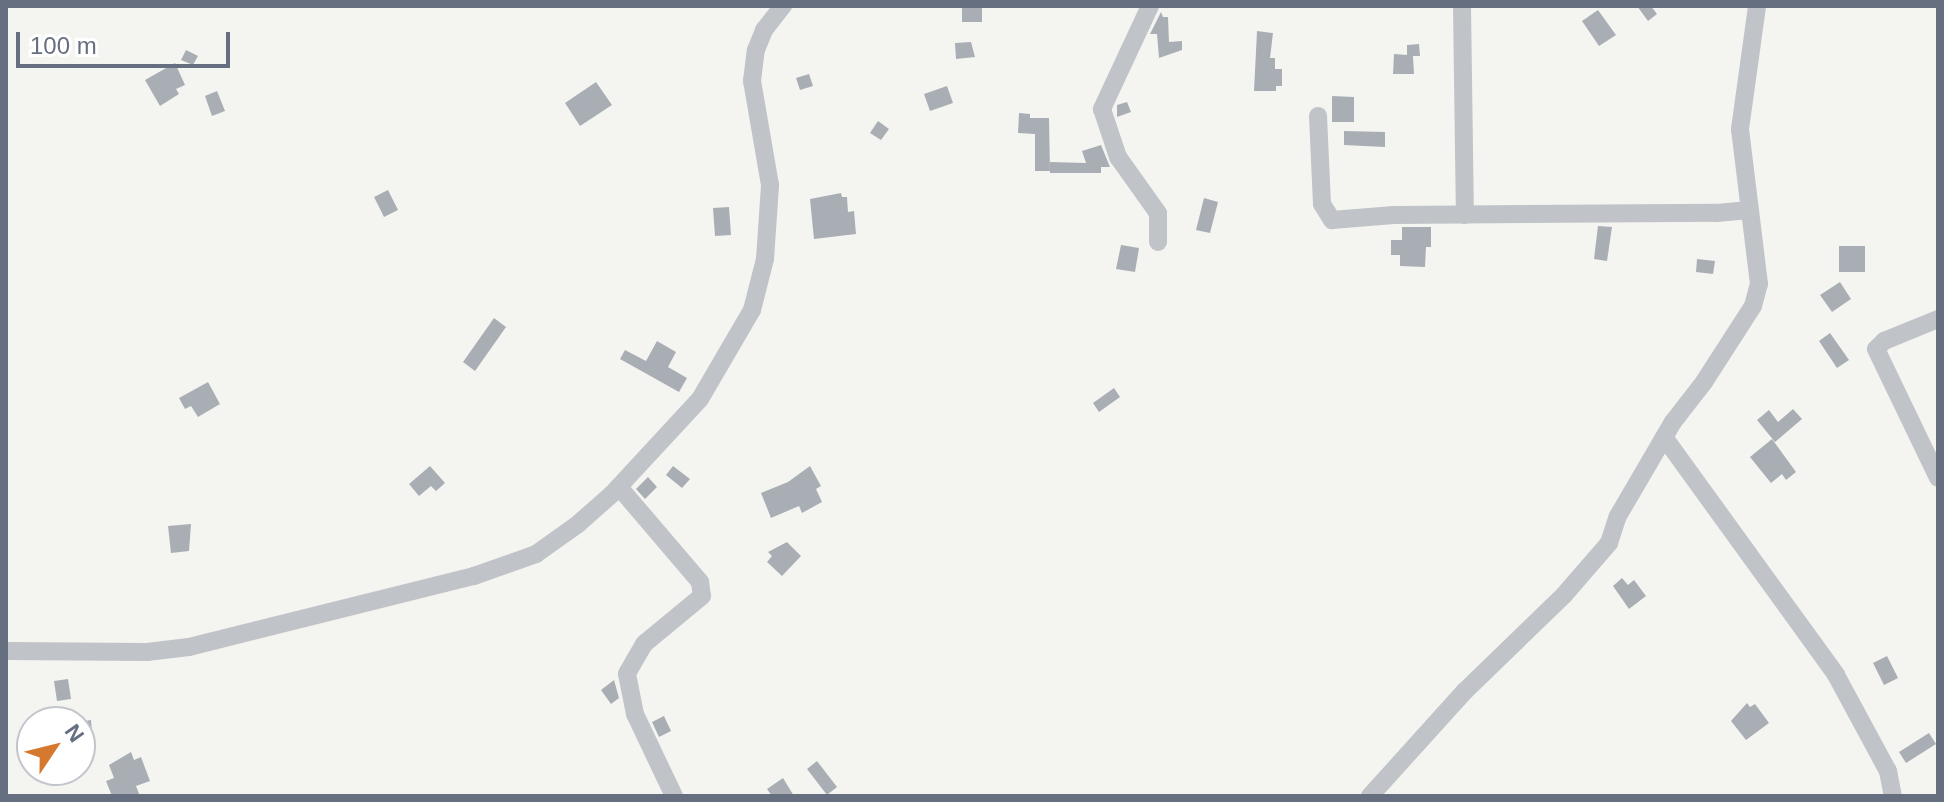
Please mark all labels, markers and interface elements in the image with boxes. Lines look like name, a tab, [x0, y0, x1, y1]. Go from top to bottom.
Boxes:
scale bar	[20, 16, 234, 66]
text: 100 m	[30, 32, 97, 59]
north arrow	[16, 706, 96, 786]
text: N	[60, 719, 89, 747]

